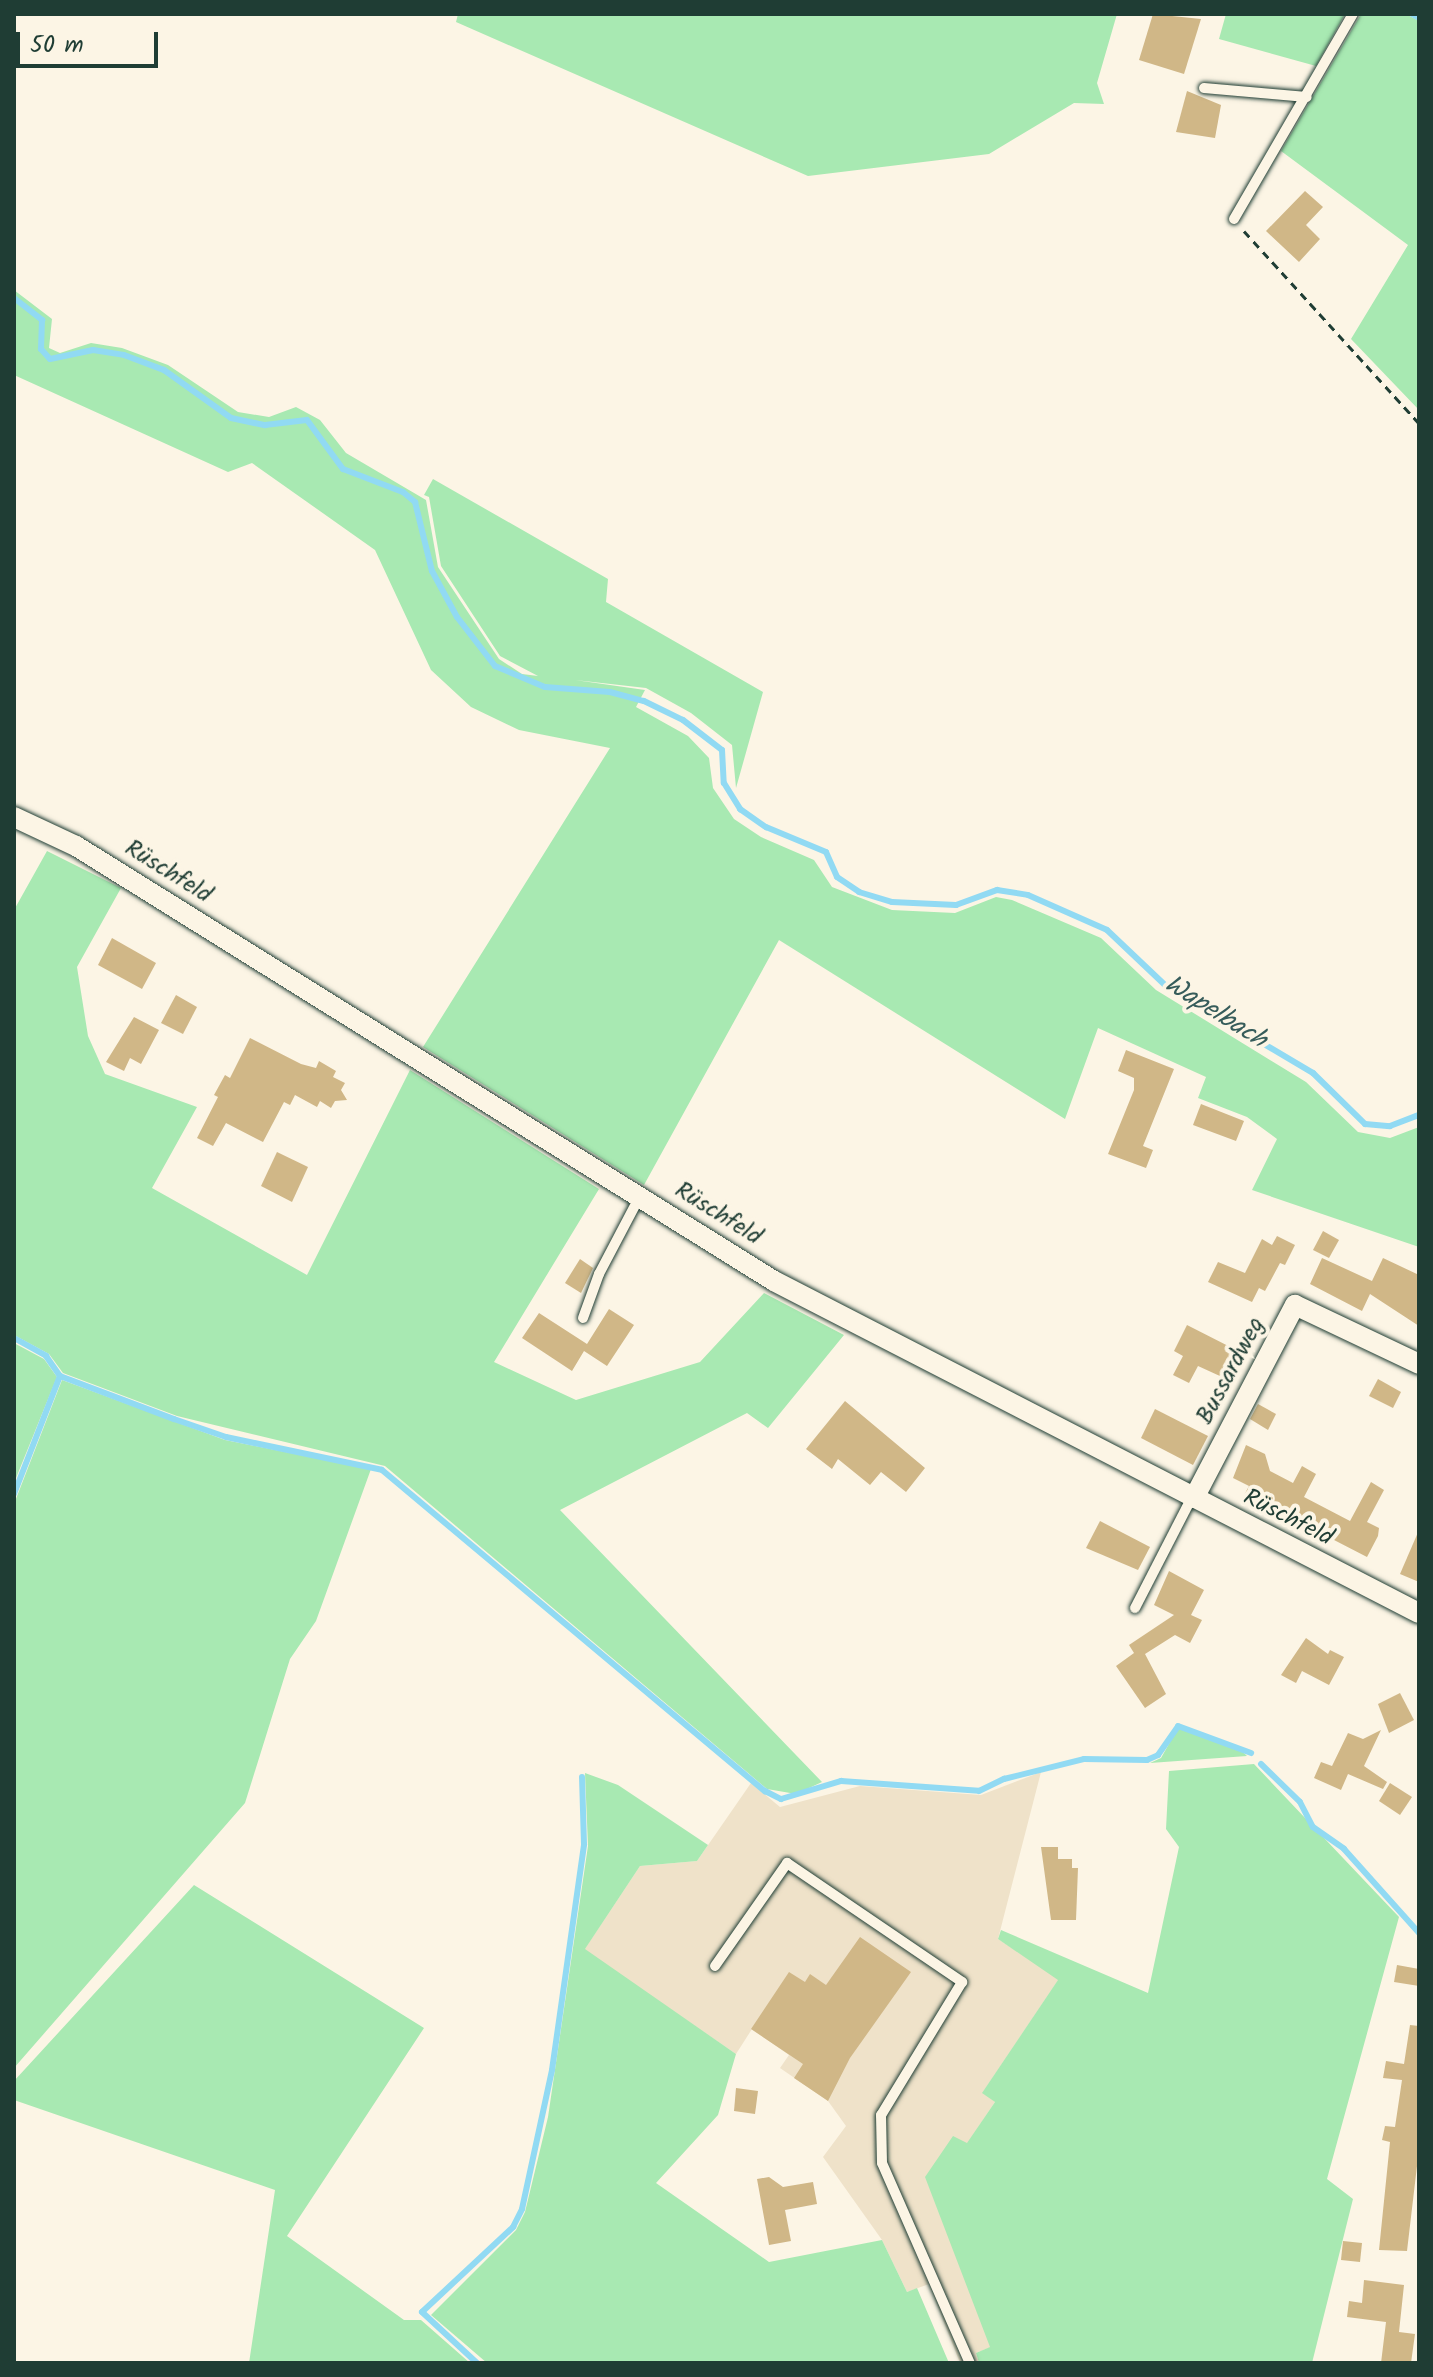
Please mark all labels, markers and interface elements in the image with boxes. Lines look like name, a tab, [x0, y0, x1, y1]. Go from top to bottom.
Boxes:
scale bar	[20, 16, 162, 66]
text: 50 m	[30, 26, 84, 65]
street label: Rüschfeld	[119, 834, 217, 910]
water label: Wapelbach	[1158, 969, 1272, 1057]
street label: Rüschfeld	[669, 1176, 767, 1252]
street label: Bussardweg	[1191, 1313, 1271, 1429]
street label: Rüschfeld	[1238, 1483, 1338, 1553]

